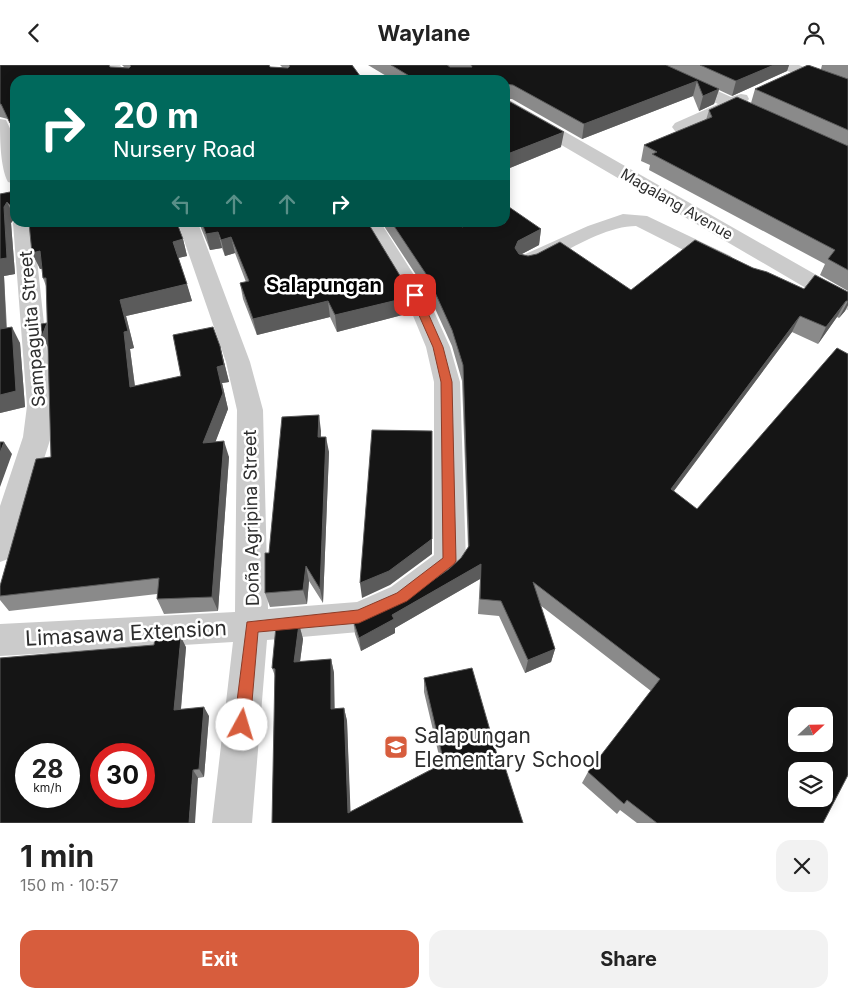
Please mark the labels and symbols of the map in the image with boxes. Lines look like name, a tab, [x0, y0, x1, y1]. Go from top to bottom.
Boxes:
street label: Magalang Avenue	[617, 164, 737, 244]
street label: Sampaguita Street	[15, 250, 49, 408]
district label: Salapungan	[266, 273, 382, 297]
pin	[394, 274, 436, 316]
street label: Doña Agripina Street	[239, 430, 263, 606]
street label: Limasawa Extension	[25, 615, 227, 651]
position arrow	[215, 698, 267, 750]
north arrow	[788, 707, 832, 753]
place label: Salapungan Elementary School	[414, 723, 600, 772]
school or university icon: Salapungan Elementary School	[383, 734, 409, 760]
speed limit sign: 30	[90, 743, 155, 808]

